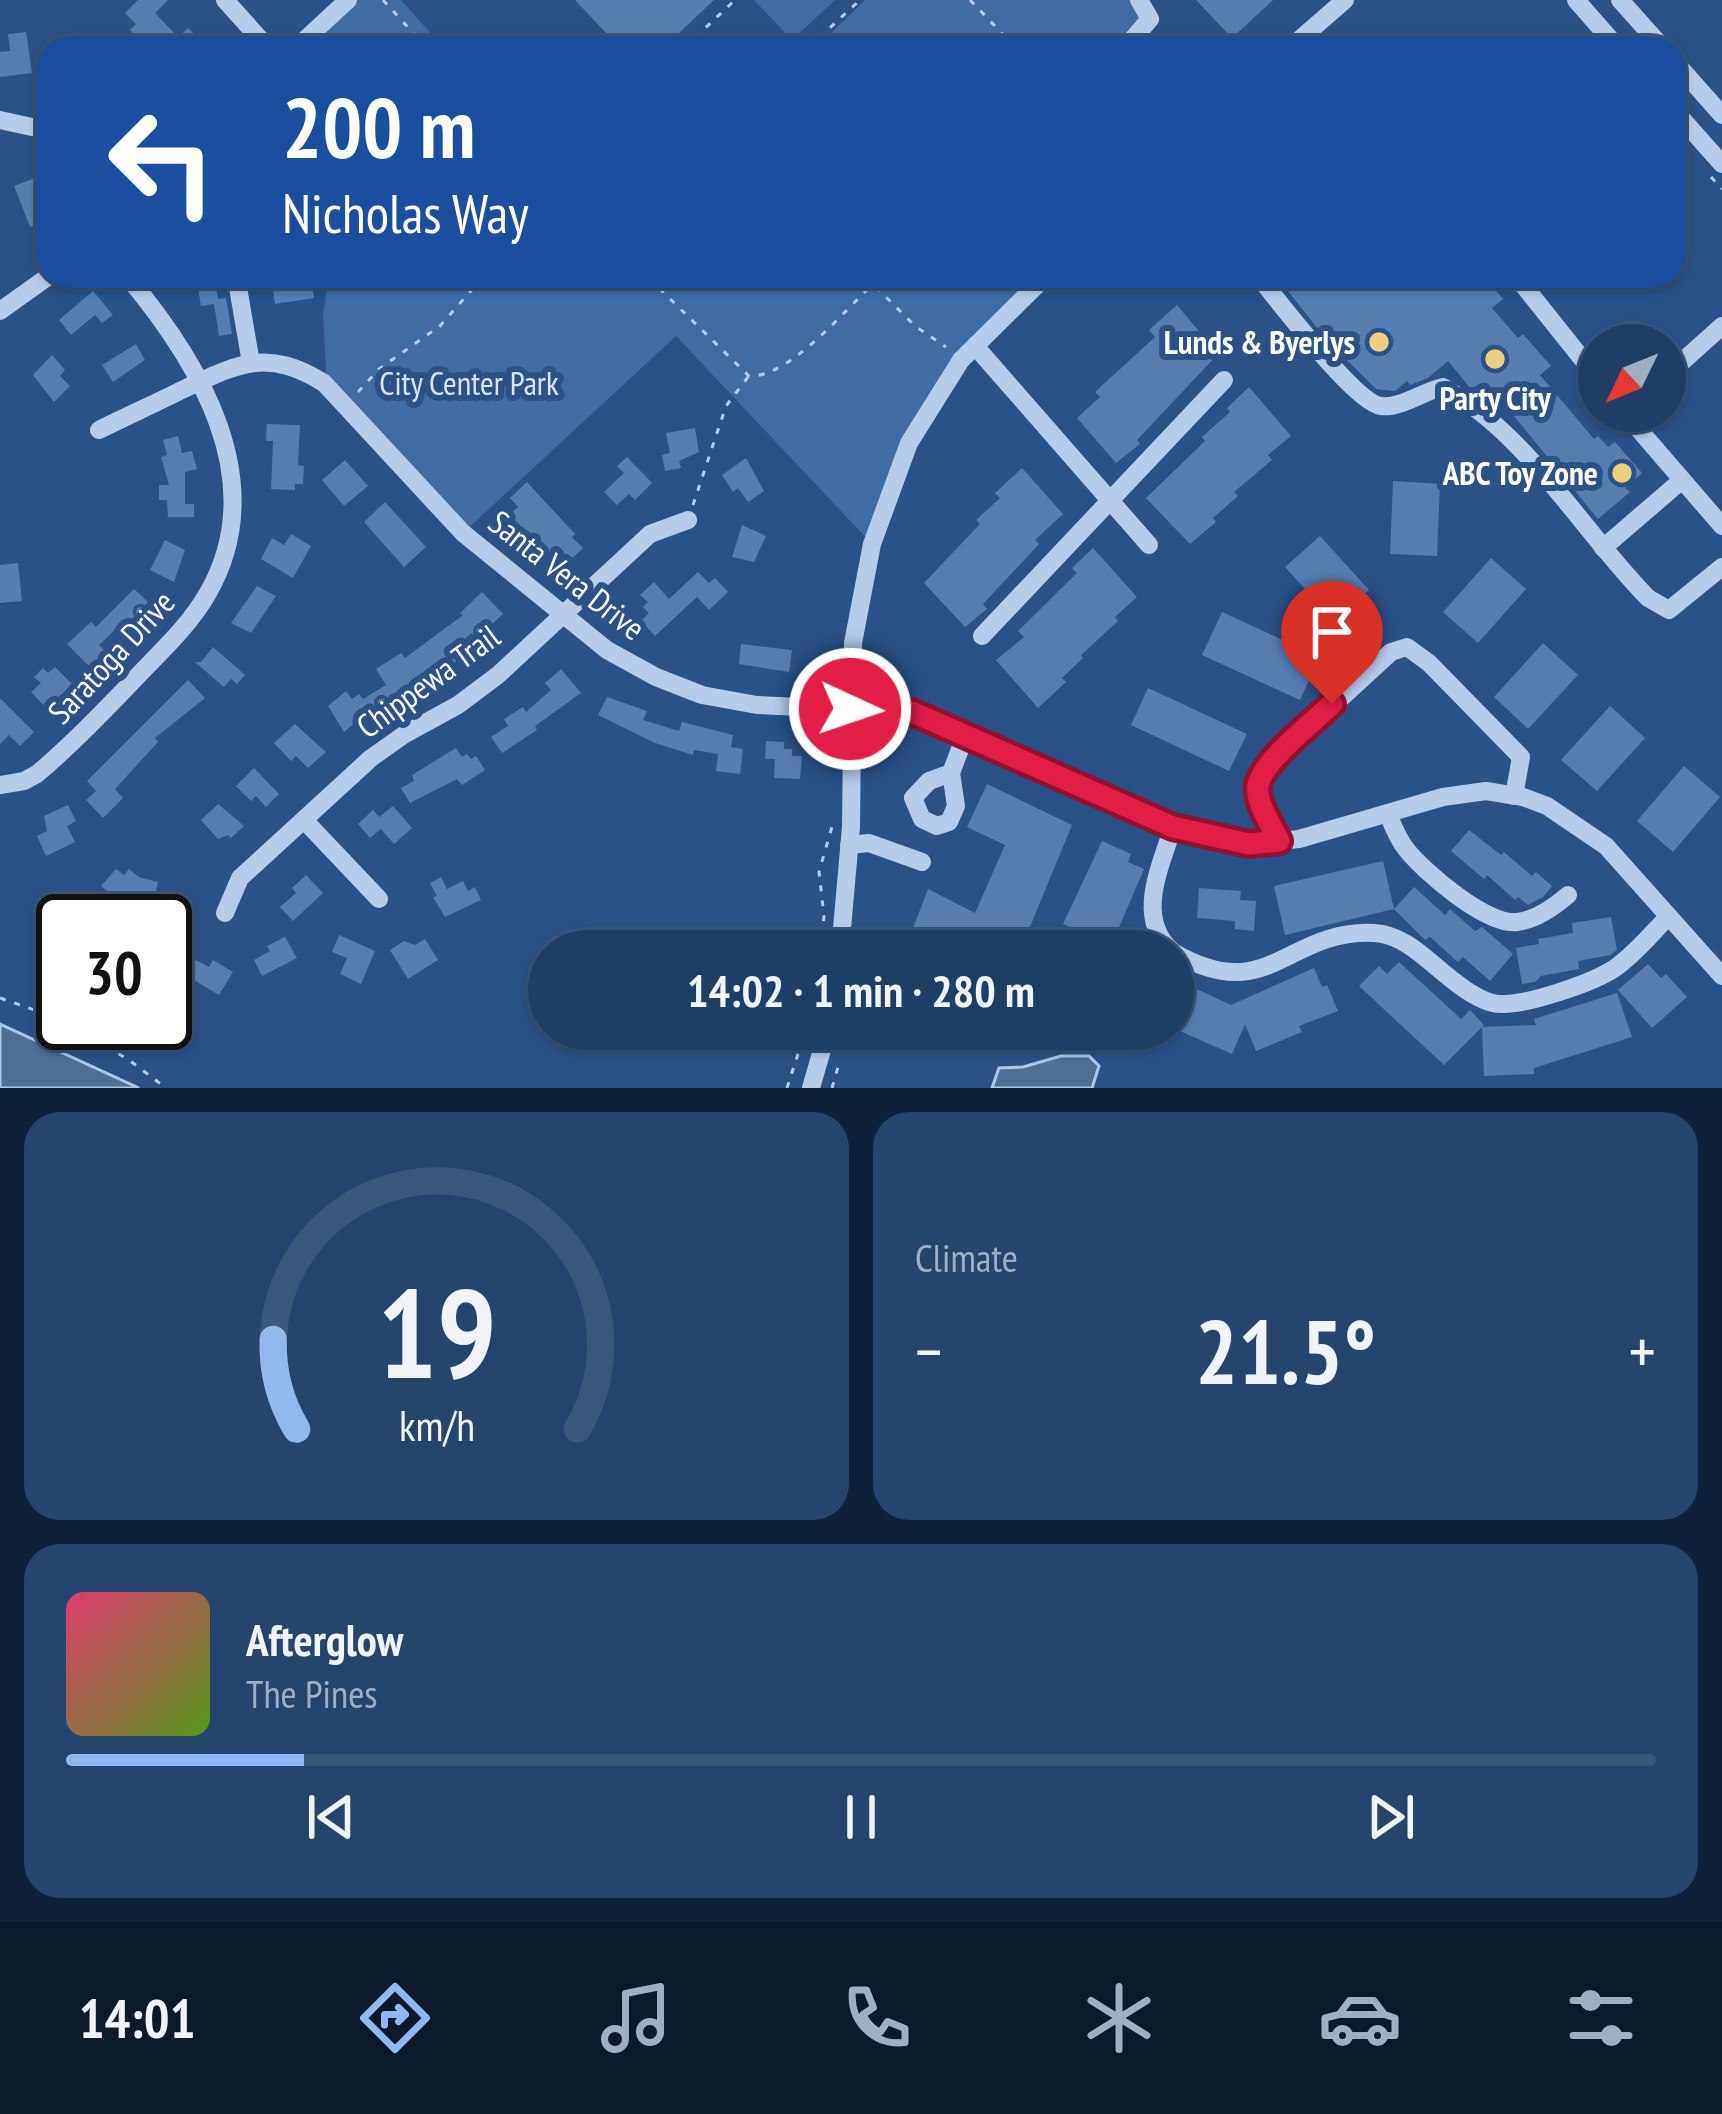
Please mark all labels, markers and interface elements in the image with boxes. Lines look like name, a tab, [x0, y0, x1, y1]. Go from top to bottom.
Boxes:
text: 200 m	[282, 72, 475, 181]
icon: left	[84, 84, 240, 240]
text: Nicholas Way	[282, 178, 528, 248]
place label: Lunds & Byerlys	[1164, 320, 1355, 363]
north arrow	[1578, 324, 1686, 432]
map controls	[1578, 324, 1686, 432]
marker: Lunds & Byerlys	[1366, 329, 1392, 355]
marker: Party City	[1482, 346, 1508, 372]
park label: City Center Park	[379, 361, 559, 404]
place label: Party City	[1439, 376, 1551, 419]
place label: ABC Toy Zone	[1442, 451, 1598, 494]
marker: ABC Toy Zone	[1609, 460, 1635, 486]
street label: Santa Vera Drive	[480, 500, 654, 649]
street label: Saratoga Drive	[38, 581, 183, 732]
pin	[1281, 581, 1383, 704]
icon: arrive	[1299, 599, 1365, 665]
street label: Chippewa Trail	[348, 614, 508, 747]
position arrow	[787, 646, 913, 772]
speed limit sign: 30	[36, 894, 192, 1050]
text: 14:02 · 1 min · 280 m	[687, 961, 1035, 1019]
text: Climate	[915, 1232, 1018, 1283]
text: 19	[377, 1251, 496, 1412]
text: 21.5°	[1195, 1292, 1376, 1409]
text: −	[915, 1308, 942, 1393]
text: +	[1629, 1308, 1656, 1393]
text: km/h	[398, 1397, 475, 1453]
text: Afterglow	[246, 1610, 403, 1668]
text: The Pines	[246, 1668, 377, 1719]
icon: previous	[298, 1784, 364, 1850]
icon: pause	[828, 1784, 894, 1850]
icon: next	[1358, 1784, 1424, 1850]
icon: directions	[353, 1976, 437, 2060]
icon: music	[594, 1976, 678, 2060]
icon: phone	[835, 1976, 919, 2060]
icon: climate	[1077, 1976, 1161, 2060]
icon: car	[1318, 1976, 1402, 2060]
icon: filters	[1559, 1976, 1643, 2060]
text: 14:01	[79, 1983, 195, 2053]

